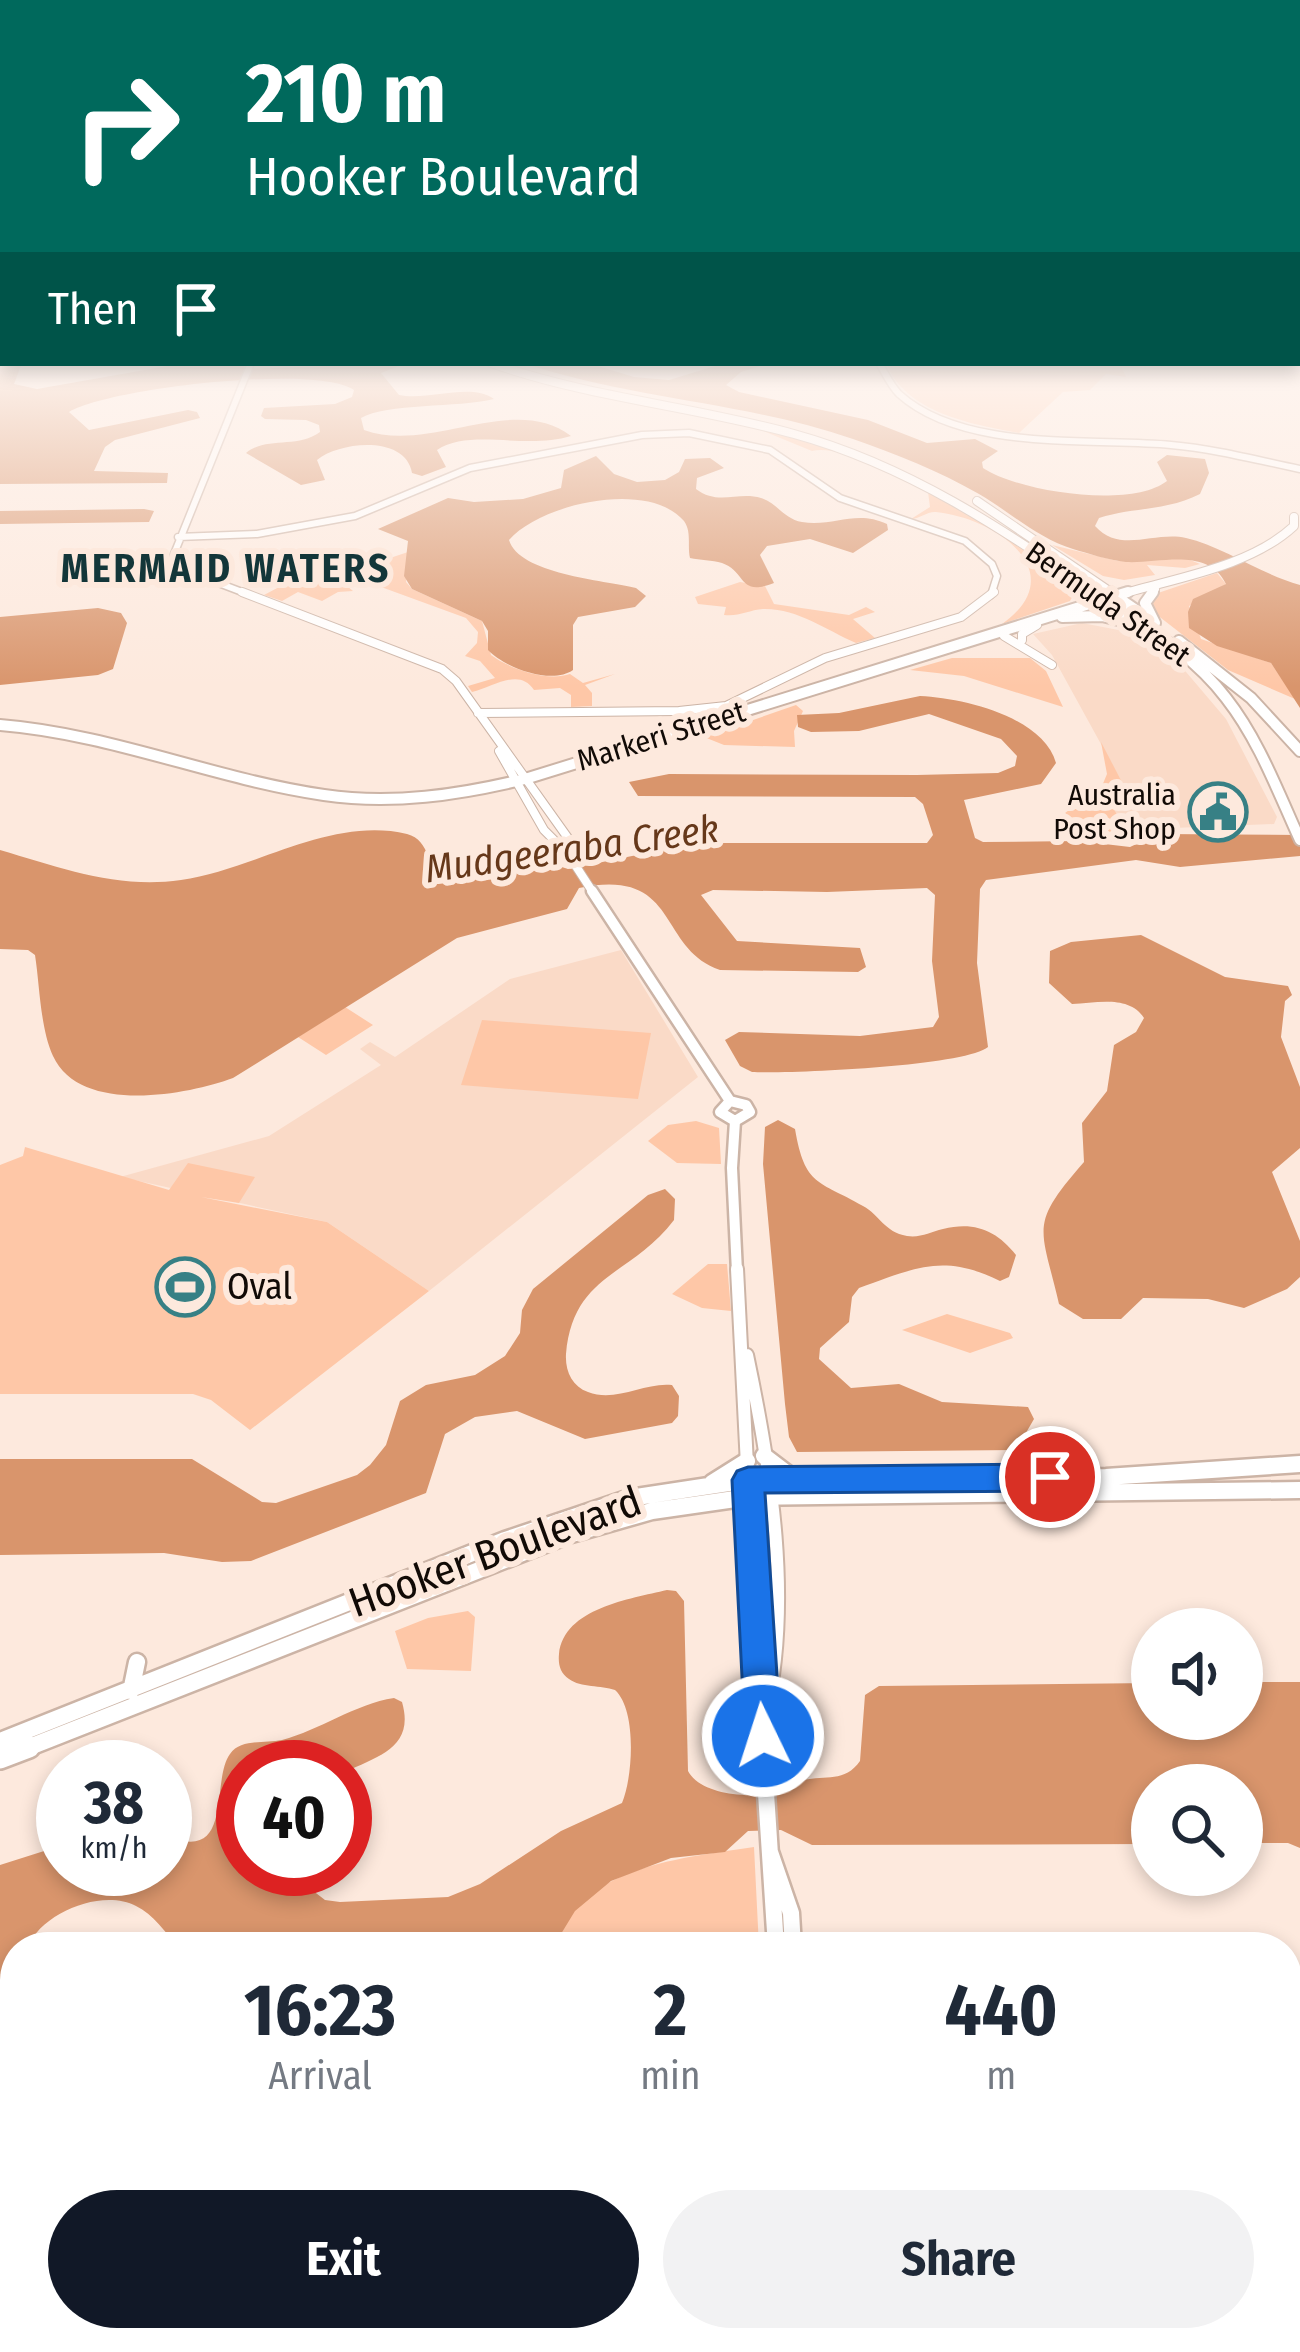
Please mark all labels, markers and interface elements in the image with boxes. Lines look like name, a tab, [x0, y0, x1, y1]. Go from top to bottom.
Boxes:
text: 210 m	[246, 43, 446, 144]
icon: right	[48, 48, 204, 204]
text: Hooker Boulevard	[246, 145, 641, 209]
icon: arrive	[163, 276, 229, 342]
text: Then	[48, 282, 139, 336]
street label: Bermuda Street	[1019, 534, 1197, 674]
district label: MERMAID WATERS	[61, 546, 391, 592]
street label: Markeri Street	[573, 693, 750, 779]
place label: Australia Post Shop	[1053, 777, 1176, 847]
public building icon: Australia Post Shop	[1187, 781, 1249, 843]
water label: Mudgeeraba Creek	[422, 806, 722, 892]
sports icon: Oval	[154, 1256, 216, 1318]
place label: Oval	[227, 1265, 292, 1309]
pin	[999, 1426, 1101, 1528]
icon: arrive	[1017, 1444, 1083, 1510]
street label: Hooker Boulevard	[342, 1476, 648, 1628]
map controls	[1131, 1608, 1263, 1896]
button: sound	[1131, 1608, 1263, 1740]
position arrow	[700, 1673, 826, 1799]
speed limit sign: 40	[216, 1740, 372, 1896]
button: search	[1131, 1764, 1263, 1896]
text: 38	[84, 1767, 144, 1839]
text: km/h	[81, 1830, 147, 1866]
text: 16:23	[244, 1968, 396, 2054]
text: 2	[654, 1968, 687, 2054]
text: 440	[945, 1968, 1058, 2054]
text: Arrival	[268, 2053, 372, 2099]
text: min	[640, 2053, 701, 2099]
text: m	[986, 2053, 1016, 2099]
button: Exit	[48, 2190, 639, 2328]
button: Share	[663, 2190, 1254, 2328]

